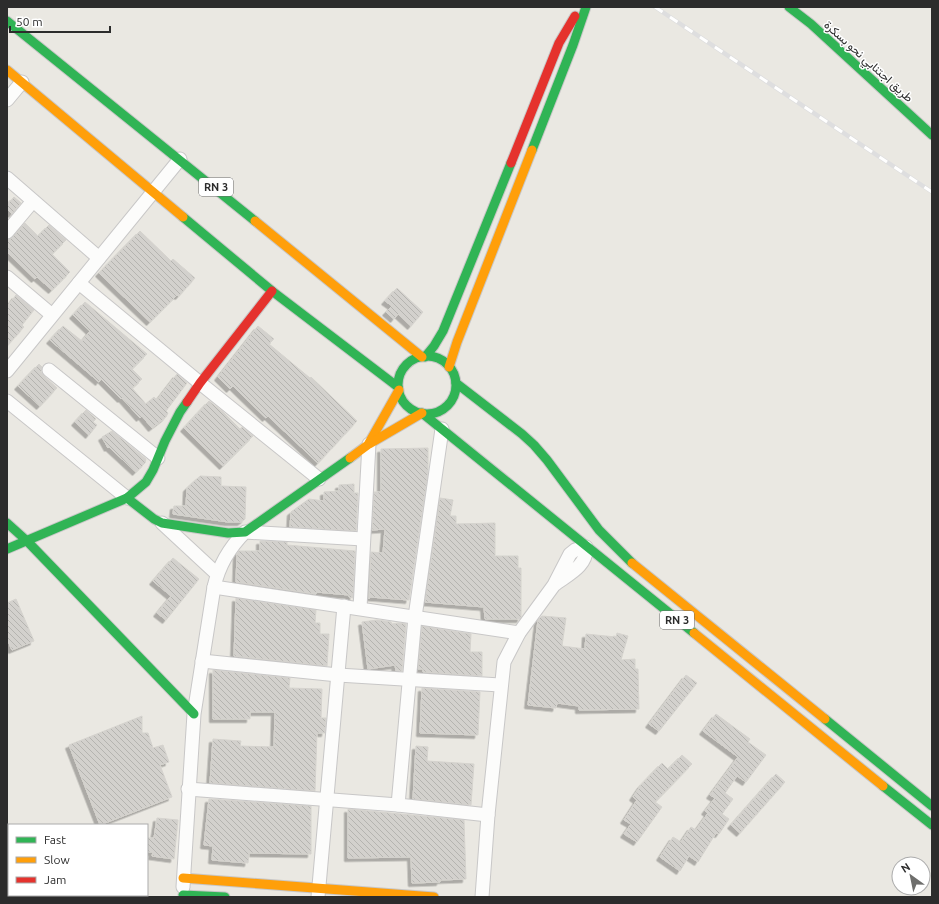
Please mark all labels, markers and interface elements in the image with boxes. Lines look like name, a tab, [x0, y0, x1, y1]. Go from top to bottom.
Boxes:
scale bar	[10, 8, 110, 34]
text: 50 m	[16, 15, 43, 28]
street label: طريق اجتنابي نحو بسكرة	[819, 18, 916, 107]
road number: RN 3	[199, 178, 233, 196]
road number: RN 3	[660, 611, 694, 629]
legend	[8, 824, 148, 896]
text: Fast	[44, 833, 66, 846]
text: Slow	[44, 853, 70, 866]
north arrow	[891, 856, 931, 896]
text: N	[899, 860, 912, 875]
text: Jam	[44, 873, 66, 886]

